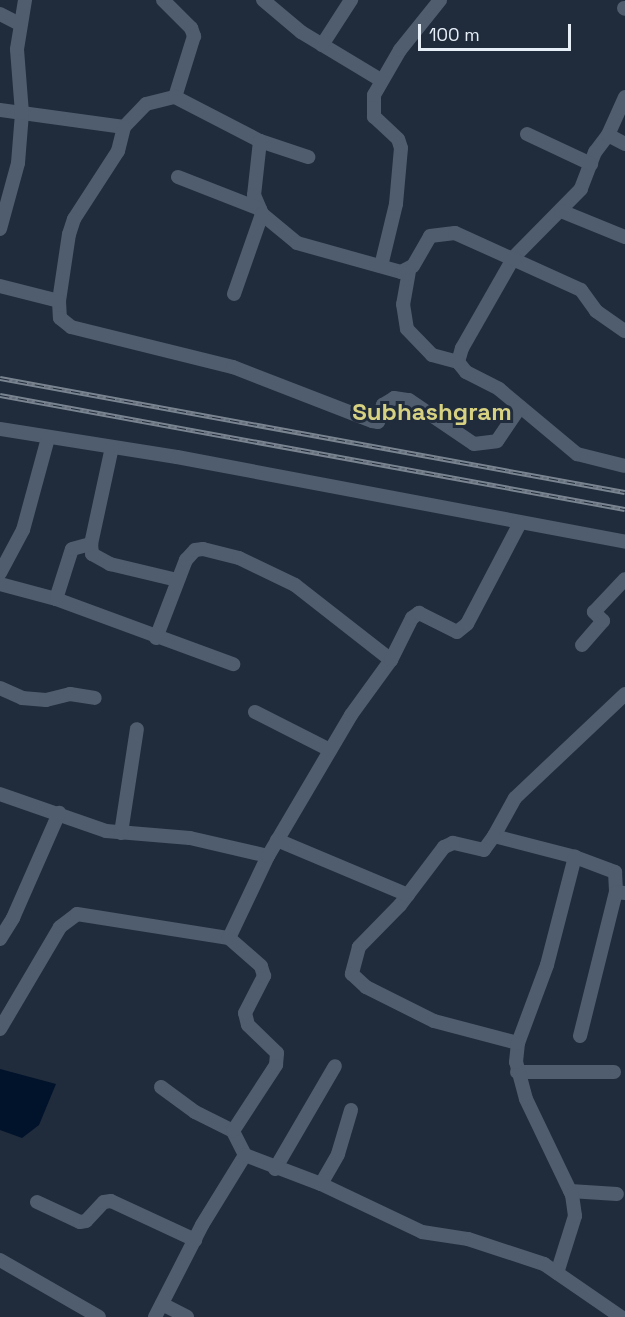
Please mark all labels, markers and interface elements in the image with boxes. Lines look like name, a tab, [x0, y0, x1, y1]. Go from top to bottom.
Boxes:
scale bar	[421, 12, 574, 50]
text: 100 m	[429, 23, 480, 46]
district label: Subhashgram	[352, 398, 512, 426]

